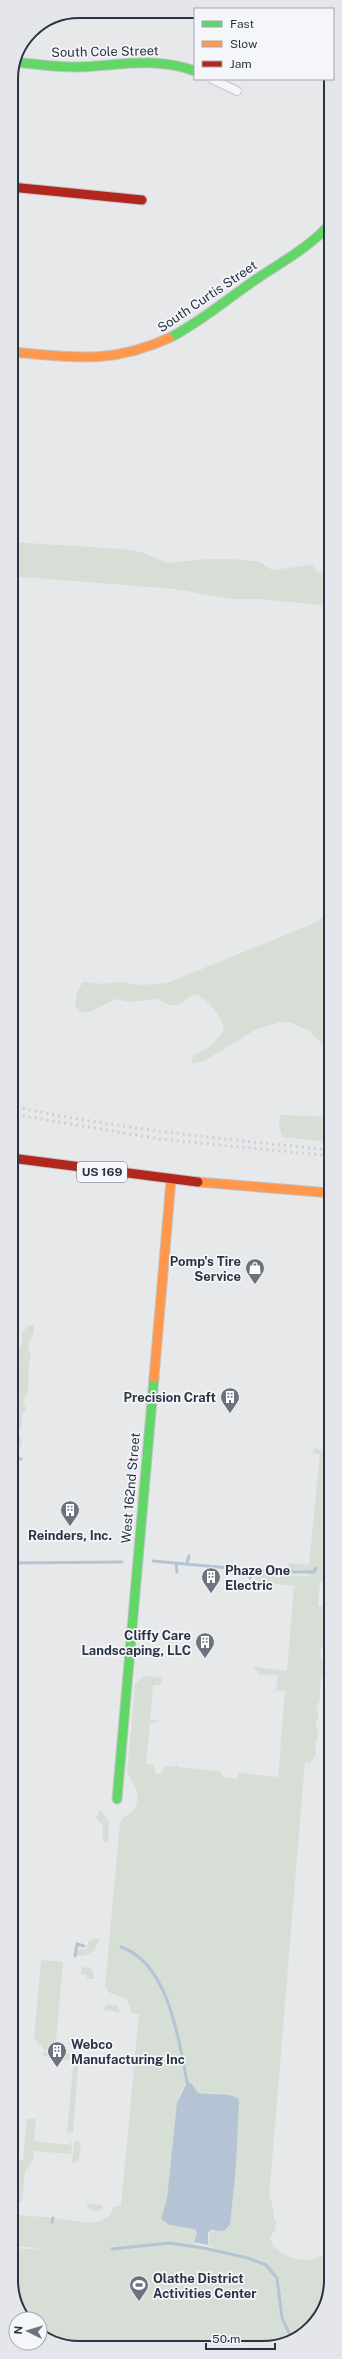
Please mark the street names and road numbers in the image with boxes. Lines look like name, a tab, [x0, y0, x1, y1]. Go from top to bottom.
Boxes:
street label: South Cole Street	[51, 43, 159, 60]
street label: South Curtis Street	[155, 258, 260, 335]
road number: US 169	[77, 1162, 127, 1182]
street label: West 162nd Street	[118, 1432, 143, 1544]

